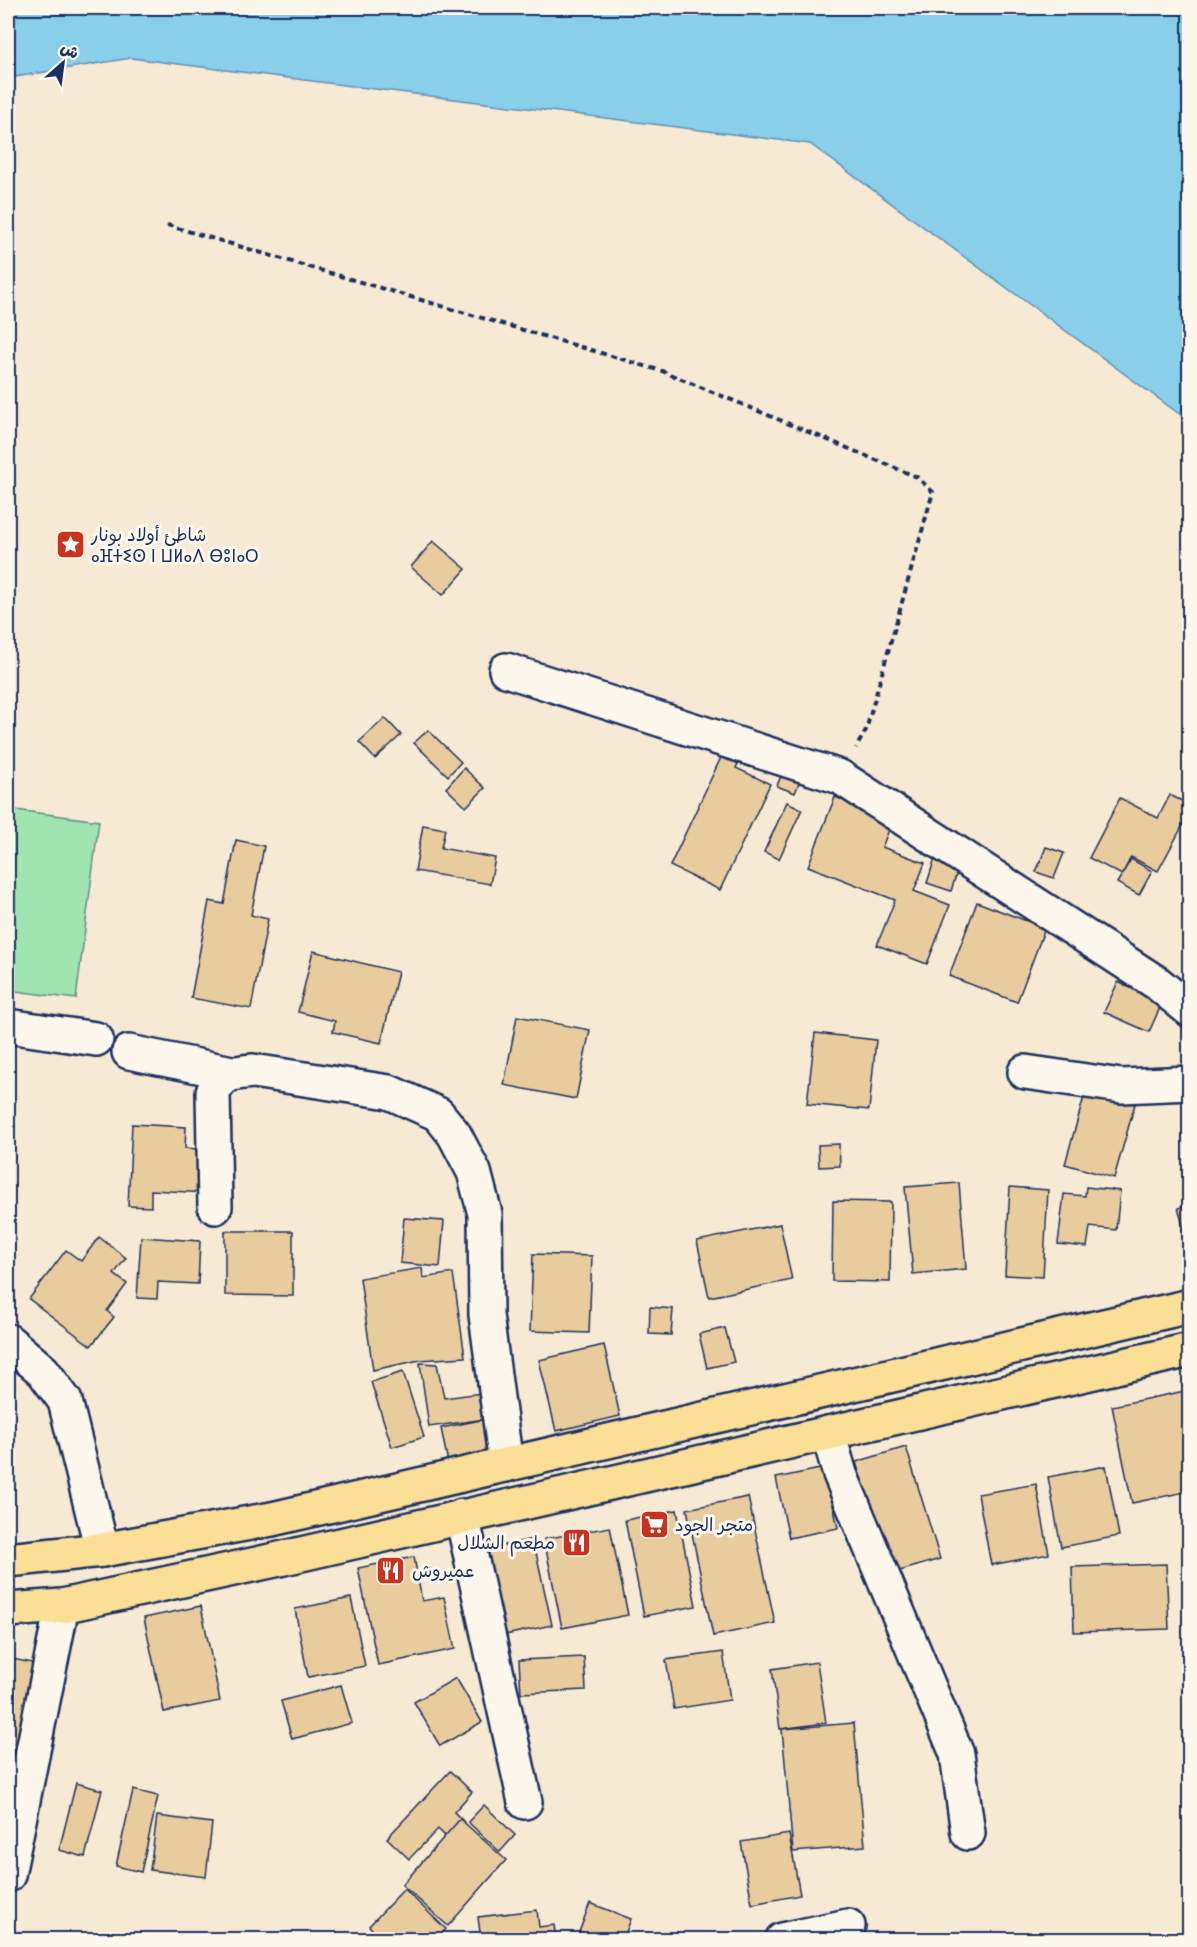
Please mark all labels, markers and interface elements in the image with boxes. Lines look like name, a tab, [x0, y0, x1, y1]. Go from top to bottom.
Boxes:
north arrow	[33, 33, 93, 93]
text: ش	[55, 33, 84, 67]
place label: شاطئ أولاد بونار ⴰⴼⵜⵉⵙ ⵏ ⵡⵍⴰⴷ ⴱⵓⵏⴰⵔ	[90, 519, 259, 572]
place icon: شاطئ أولاد بونار ⴰⴼⵜⵉⵙ ⵏ ⵡⵍⴰⴷ ⴱⵓⵏⴰⵔ	[54, 529, 86, 561]
supermarket icon: متجر الجود	[638, 1509, 670, 1541]
place label: متجر الجود	[675, 1509, 753, 1541]
place label: مطعم الشلال	[457, 1527, 555, 1559]
restaurant icon: مطعم الشلال	[560, 1527, 592, 1559]
restaurant icon: عميروش	[375, 1555, 407, 1587]
place label: عميروش	[412, 1555, 474, 1587]

